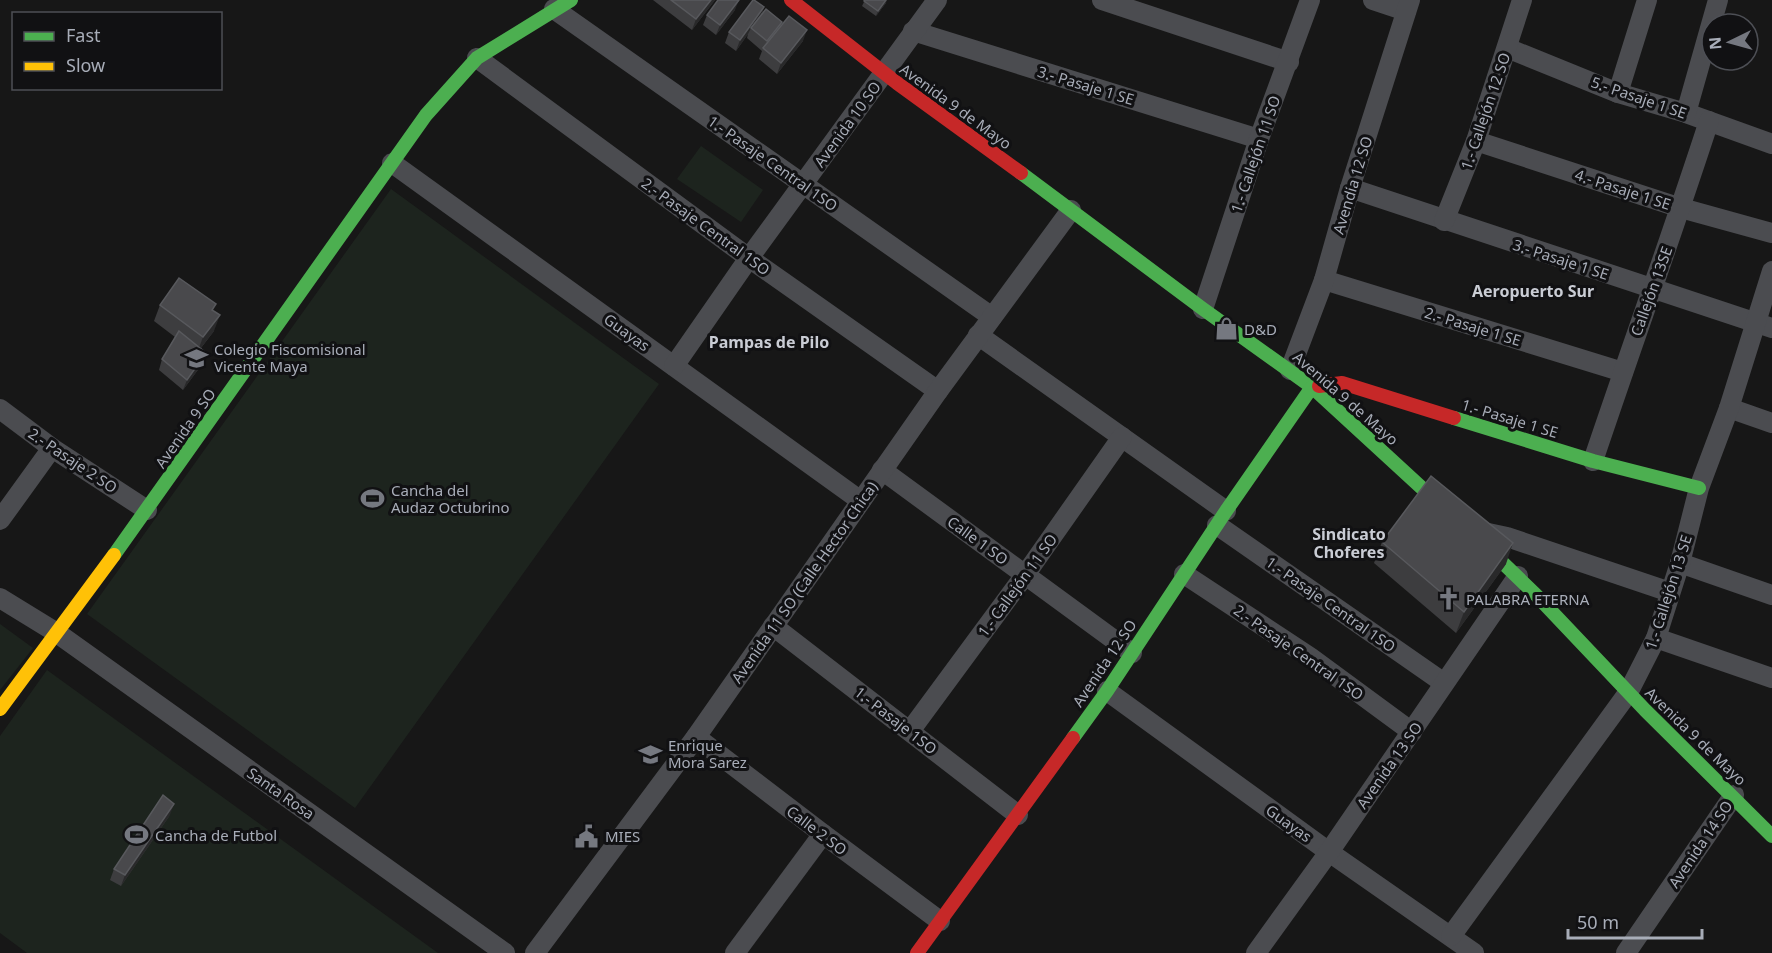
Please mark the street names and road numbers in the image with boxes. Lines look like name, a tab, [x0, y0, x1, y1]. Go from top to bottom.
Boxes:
street label: 1.- Callejón 12 SO	[1456, 50, 1514, 172]
street label: Avenida 9 de Mayo	[896, 59, 1016, 153]
street label: 3.- Pasaje 1 SE	[1035, 61, 1137, 109]
street label: 5.- Pasaje 1 SE	[1589, 71, 1689, 123]
street label: Avenida 10 SO	[809, 77, 885, 171]
street label: 1.- Callejón 11 SO	[1226, 93, 1284, 215]
street label: 1.- Pasaje Central 1SO	[704, 111, 842, 215]
street label: Avendia 12 SO	[1328, 134, 1376, 236]
street label: 4.- Pasaje 1 SE	[1572, 164, 1674, 214]
street label: 2.- Pasaje Central 1SO	[638, 173, 774, 279]
street label: 3.- Pasaje 1 SE	[1510, 234, 1612, 284]
street label: Callejón 13SE	[1626, 243, 1676, 339]
street label: 2.- Pasaje 1 SE	[1422, 302, 1524, 350]
street label: Guayas	[600, 309, 654, 355]
street label: Avenida 9 de Mayo	[1289, 347, 1403, 449]
street label: Avenida 9 SO	[150, 384, 220, 472]
street label: 1.- Pasaje 1 SE	[1459, 394, 1561, 442]
street label: 2.- Pasaje 2 SO	[25, 423, 121, 497]
street label: Avenida 11 SO (Calle Hector Chica)	[726, 477, 882, 687]
street label: Calle 1 SO	[944, 511, 1012, 569]
street label: 1.- Callejón 11 SO	[973, 530, 1061, 640]
street label: 1.- Callejón 13 SE	[1640, 532, 1696, 652]
street label: 1.- Pasaje Central 1SO	[1262, 552, 1400, 656]
street label: 2.- Pasaje Central 1SO	[1230, 600, 1368, 704]
street label: Avenida 12 SO	[1067, 615, 1141, 711]
street label: 1.- Pasaje 1SO	[851, 682, 941, 758]
street label: Avenida 9 de Mayo	[1641, 683, 1751, 789]
street label: Avenida 13 SO	[1352, 718, 1426, 812]
street label: Santa Rosa	[243, 763, 319, 823]
street label: Avenida 14 SO	[1663, 796, 1737, 892]
street label: Guayas	[1262, 800, 1316, 846]
street label: Calle 2 SO	[783, 801, 851, 859]

